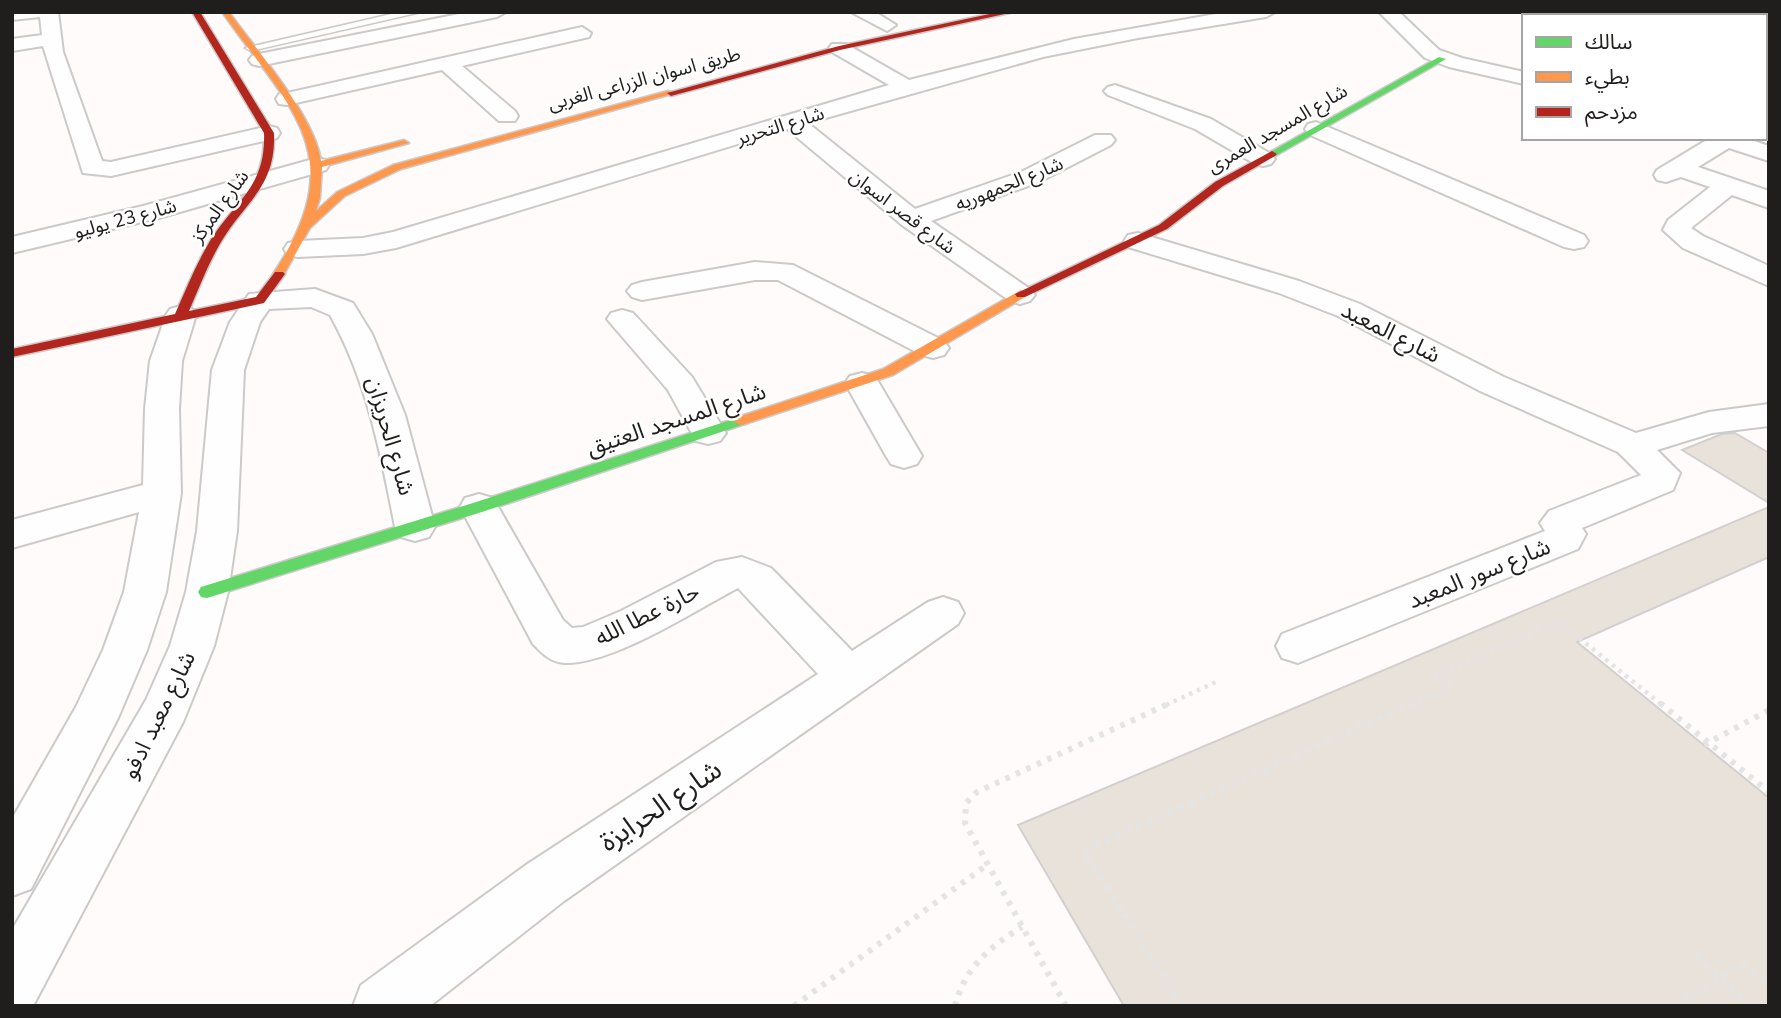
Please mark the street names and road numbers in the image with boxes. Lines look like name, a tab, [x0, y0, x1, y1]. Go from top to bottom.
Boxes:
street label: طريق اسوان الزراعى الغربى	[545, 41, 744, 117]
street label: شارع المسجد العمرى	[1203, 78, 1352, 180]
street label: شارع التحرير	[732, 100, 827, 152]
street label: شارع الجمهوريه	[951, 150, 1067, 217]
street label: شارع قصر اسوان	[844, 163, 961, 260]
street label: شارع المركز	[184, 165, 255, 249]
street label: شارع 23 يوليو	[71, 193, 179, 245]
street label: شارع المعبد	[1335, 294, 1446, 372]
street label: شارع الحريزان	[358, 373, 422, 499]
street label: شارع المسجد العتيق	[582, 376, 770, 464]
street label: شارع سور المعبد	[1403, 531, 1555, 617]
street label: حارة عطا الله	[590, 576, 705, 653]
street label: شارع معبد ادفو	[114, 646, 204, 785]
street label: شارع الحرايزة	[592, 751, 730, 862]

